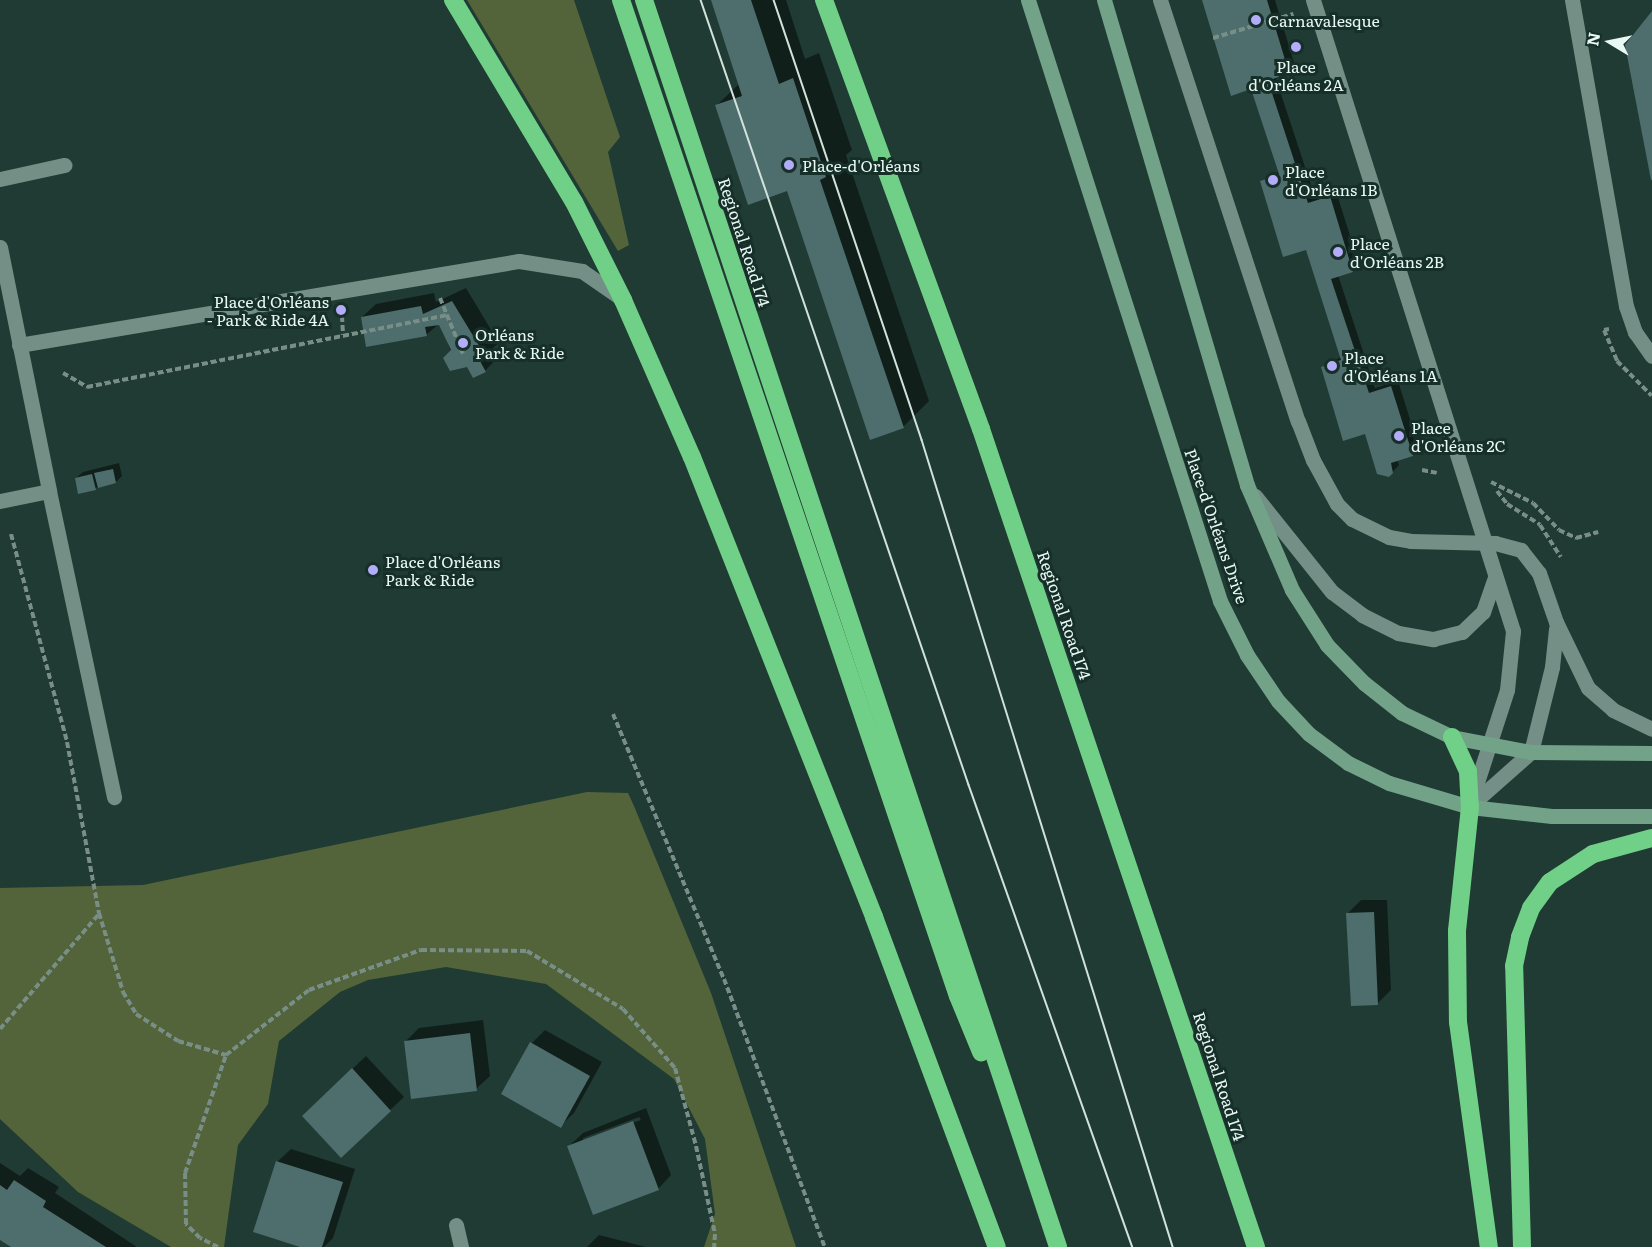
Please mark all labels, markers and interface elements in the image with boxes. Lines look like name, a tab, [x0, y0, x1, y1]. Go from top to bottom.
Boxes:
place label: Carnavalesque	[1268, 10, 1380, 30]
north arrow	[1580, 12, 1640, 72]
marker: Carnavalesque	[1249, 13, 1263, 27]
text: N	[1579, 30, 1605, 48]
marker: Place d'Orléans 2A	[1289, 40, 1303, 54]
place label: Place d'Orléans 2A	[1248, 56, 1344, 94]
place label: Place-d'Orléans	[802, 155, 920, 175]
marker: Place-d'Orléans	[780, 156, 798, 174]
place label: Place d'Orléans 1B	[1285, 161, 1378, 199]
marker: Place d'Orléans 1B	[1266, 173, 1280, 187]
street label: Regional Road 174	[715, 175, 775, 309]
place label: Place d'Orléans 2B	[1350, 233, 1444, 271]
marker: Place d'Orléans 2B	[1331, 245, 1345, 259]
place label: Place d'Orléans - Park & Ride 4A	[207, 291, 329, 329]
marker: Place d'Orléans - Park & Ride 4A	[334, 303, 348, 317]
place label: Orléans Park & Ride	[475, 324, 564, 362]
marker: Orléans Park & Ride	[456, 336, 470, 350]
place label: Place d'Orléans 1A	[1344, 347, 1438, 385]
marker: Place d'Orléans 1A	[1325, 359, 1339, 373]
place label: Place d'Orléans 2C	[1411, 417, 1506, 455]
marker: Place d'Orléans 2C	[1392, 429, 1406, 443]
street label: Place-d'Orléans Drive	[1181, 446, 1253, 606]
street label: Regional Road 174	[1034, 548, 1096, 682]
place label: Place d'Orléans Park & Ride	[385, 551, 500, 589]
marker: Place d'Orléans Park & Ride	[366, 563, 380, 577]
street label: Regional Road 174	[1190, 1009, 1250, 1143]

